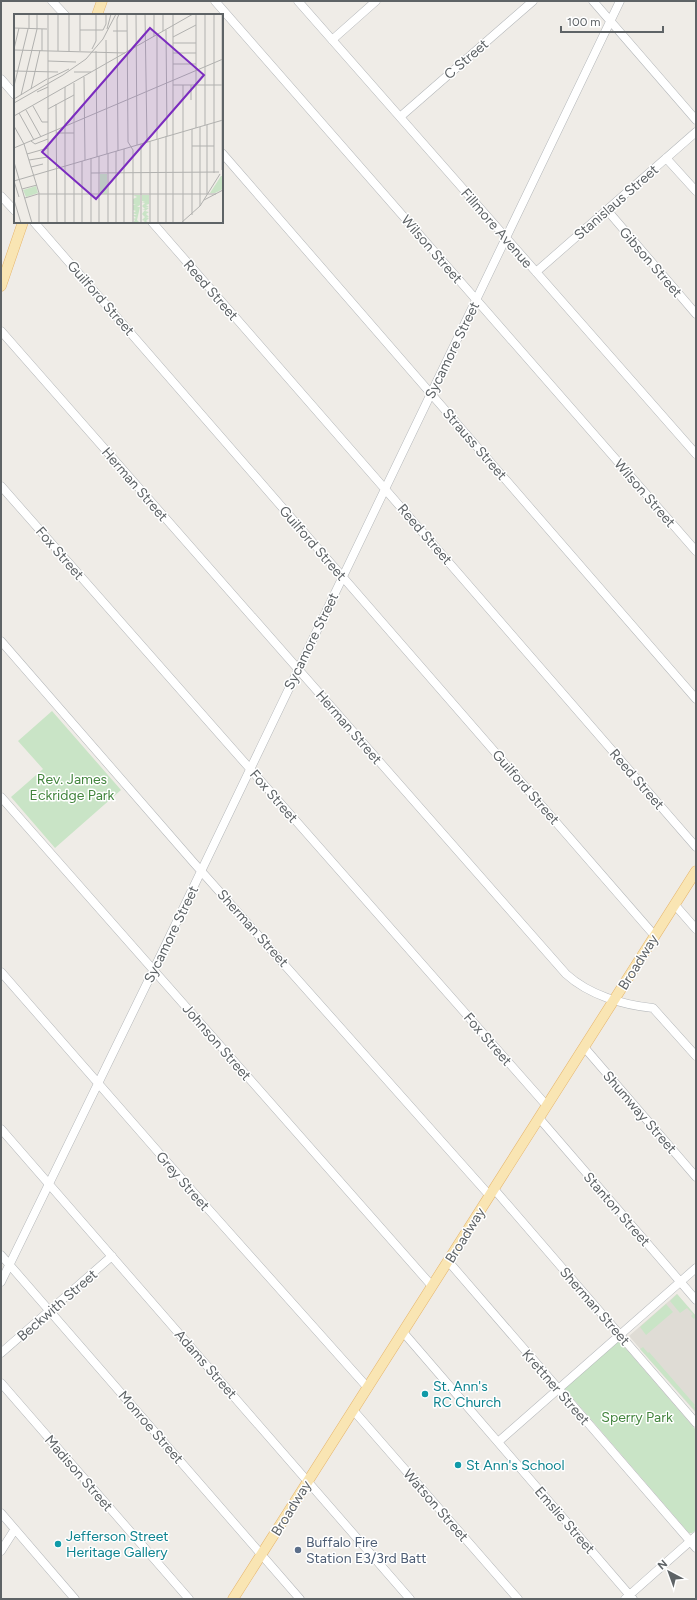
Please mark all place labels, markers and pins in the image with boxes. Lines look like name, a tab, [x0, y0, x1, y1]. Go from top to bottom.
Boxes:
place label: St. Ann's RC Church	[433, 1378, 501, 1411]
marker: St. Ann's RC Church	[420, 1389, 430, 1399]
place label: St Ann's School	[466, 1457, 565, 1474]
marker: St Ann's School	[453, 1460, 463, 1470]
place label: Jefferson Street Heritage Gallery	[66, 1528, 169, 1561]
place label: Buffalo Fire Station E3/3rd Batt	[306, 1534, 427, 1567]
marker: Jefferson Street Heritage Gallery	[53, 1539, 63, 1549]
marker: Buffalo Fire Station E3/3rd Batt	[293, 1545, 303, 1555]

